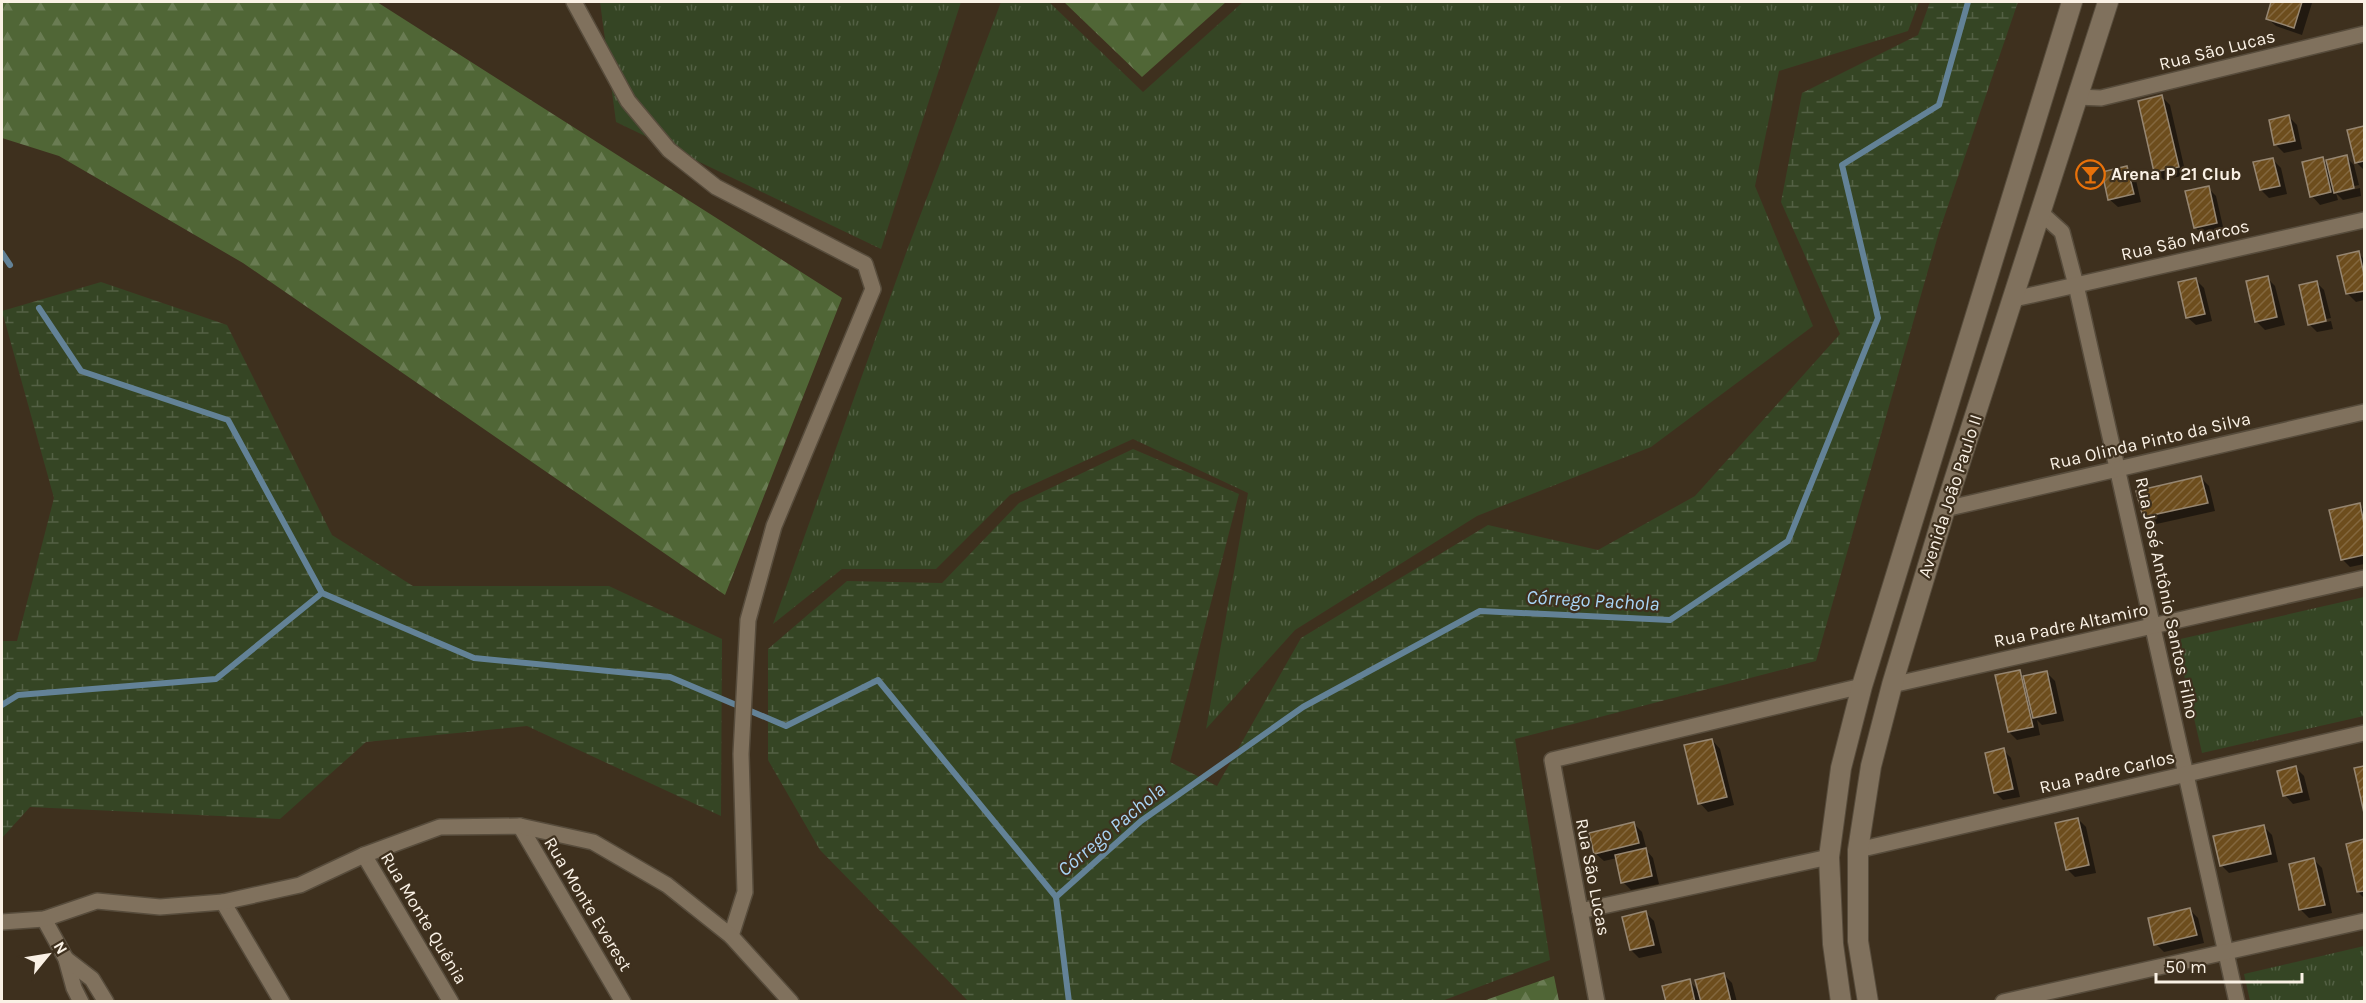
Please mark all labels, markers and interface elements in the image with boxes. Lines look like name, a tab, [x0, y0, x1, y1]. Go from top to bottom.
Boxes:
street label: Rua São Lucas	[2157, 25, 2277, 75]
bar icon: Arena P 21 Club	[2074, 158, 2106, 190]
place label: Arena P 21 Club	[2111, 163, 2241, 185]
street label: Rua São Marcos	[2119, 215, 2251, 265]
street label: Rua Olinda Pinto da Silva	[2047, 407, 2253, 475]
street label: Avenida João Paulo II	[1913, 412, 1987, 580]
street label: Rua José Antônio Santos Filho	[2131, 475, 2203, 721]
water label: Córrego Pachola	[1526, 586, 1660, 615]
street label: Rua Padre Altamiro	[1992, 598, 2150, 652]
street label: Rua Padre Carlos	[2037, 746, 2177, 798]
water label: Córrego Pachola	[1053, 778, 1170, 881]
street label: Rua São Lucas	[1571, 817, 1615, 937]
street label: Rua Monte Everest	[539, 833, 637, 975]
street label: Rua Monte Quênia	[376, 848, 472, 988]
north arrow	[18, 925, 78, 985]
text: N	[49, 938, 72, 957]
scale bar	[2156, 946, 2302, 984]
text: 50 m	[2165, 956, 2207, 978]

